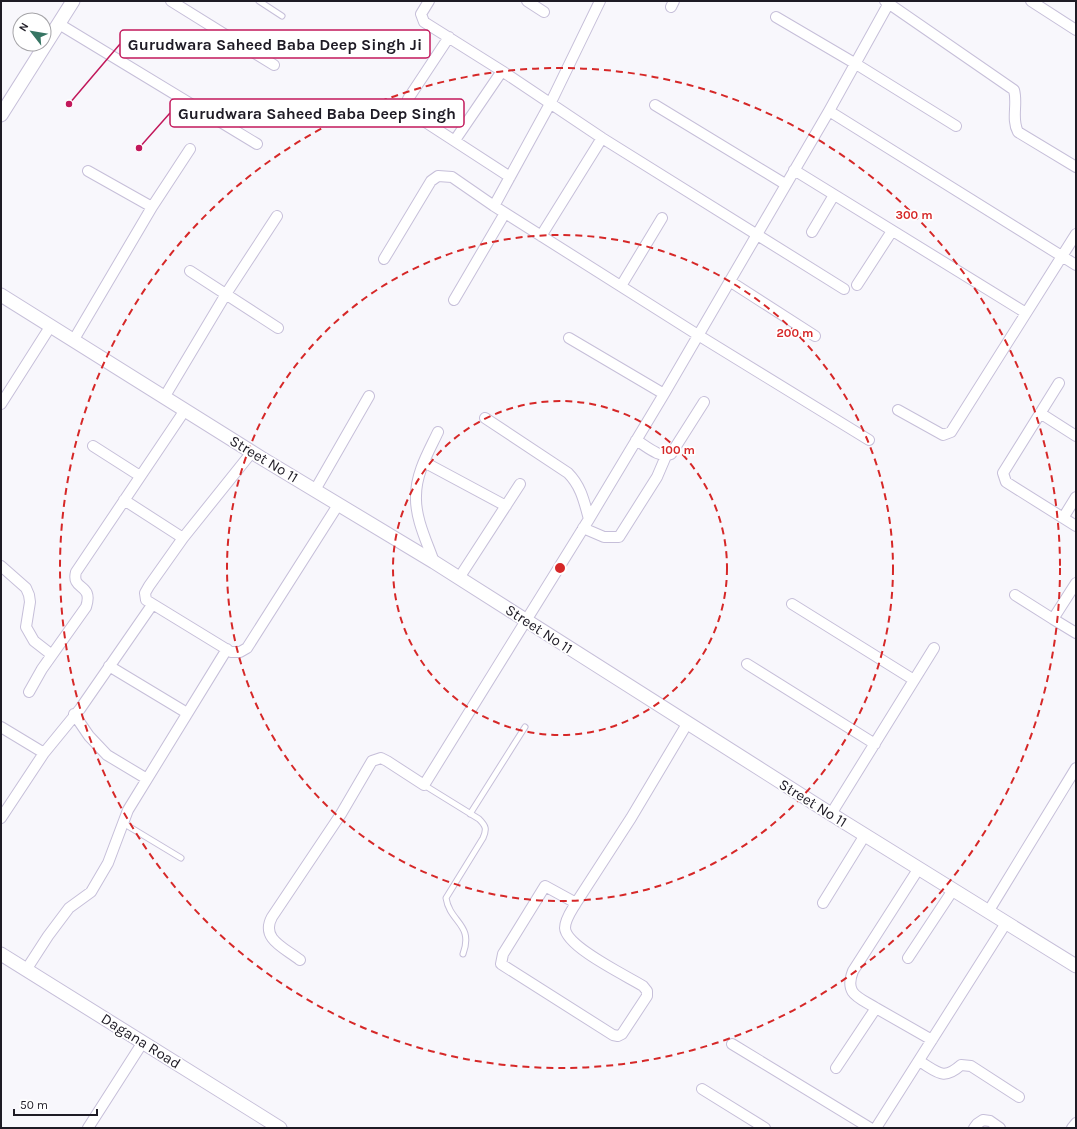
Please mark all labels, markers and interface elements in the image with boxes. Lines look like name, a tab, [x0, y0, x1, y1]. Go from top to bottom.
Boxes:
north arrow	[12, 12, 52, 52]
text: N	[16, 20, 31, 34]
callout: Gurudwara Saheed Baba Deep Singh Ji	[120, 30, 430, 58]
text: Gurudwara Saheed Baba Deep Singh Ji	[128, 35, 422, 54]
callout: Gurudwara Saheed Baba Deep Singh	[170, 99, 464, 127]
text: Gurudwara Saheed Baba Deep Singh	[178, 104, 456, 123]
text: 300 m	[895, 208, 933, 222]
text: 200 m	[777, 326, 813, 340]
street label: Street No 11	[227, 432, 301, 486]
text: 100 m	[661, 443, 695, 457]
centre of rings	[553, 561, 567, 575]
street label: Street No 11	[502, 601, 576, 657]
street label: Street No 11	[776, 775, 850, 831]
street label: Dagana Road	[98, 1009, 184, 1073]
scale bar	[14, 1091, 97, 1117]
text: 50 m	[20, 1098, 48, 1112]

